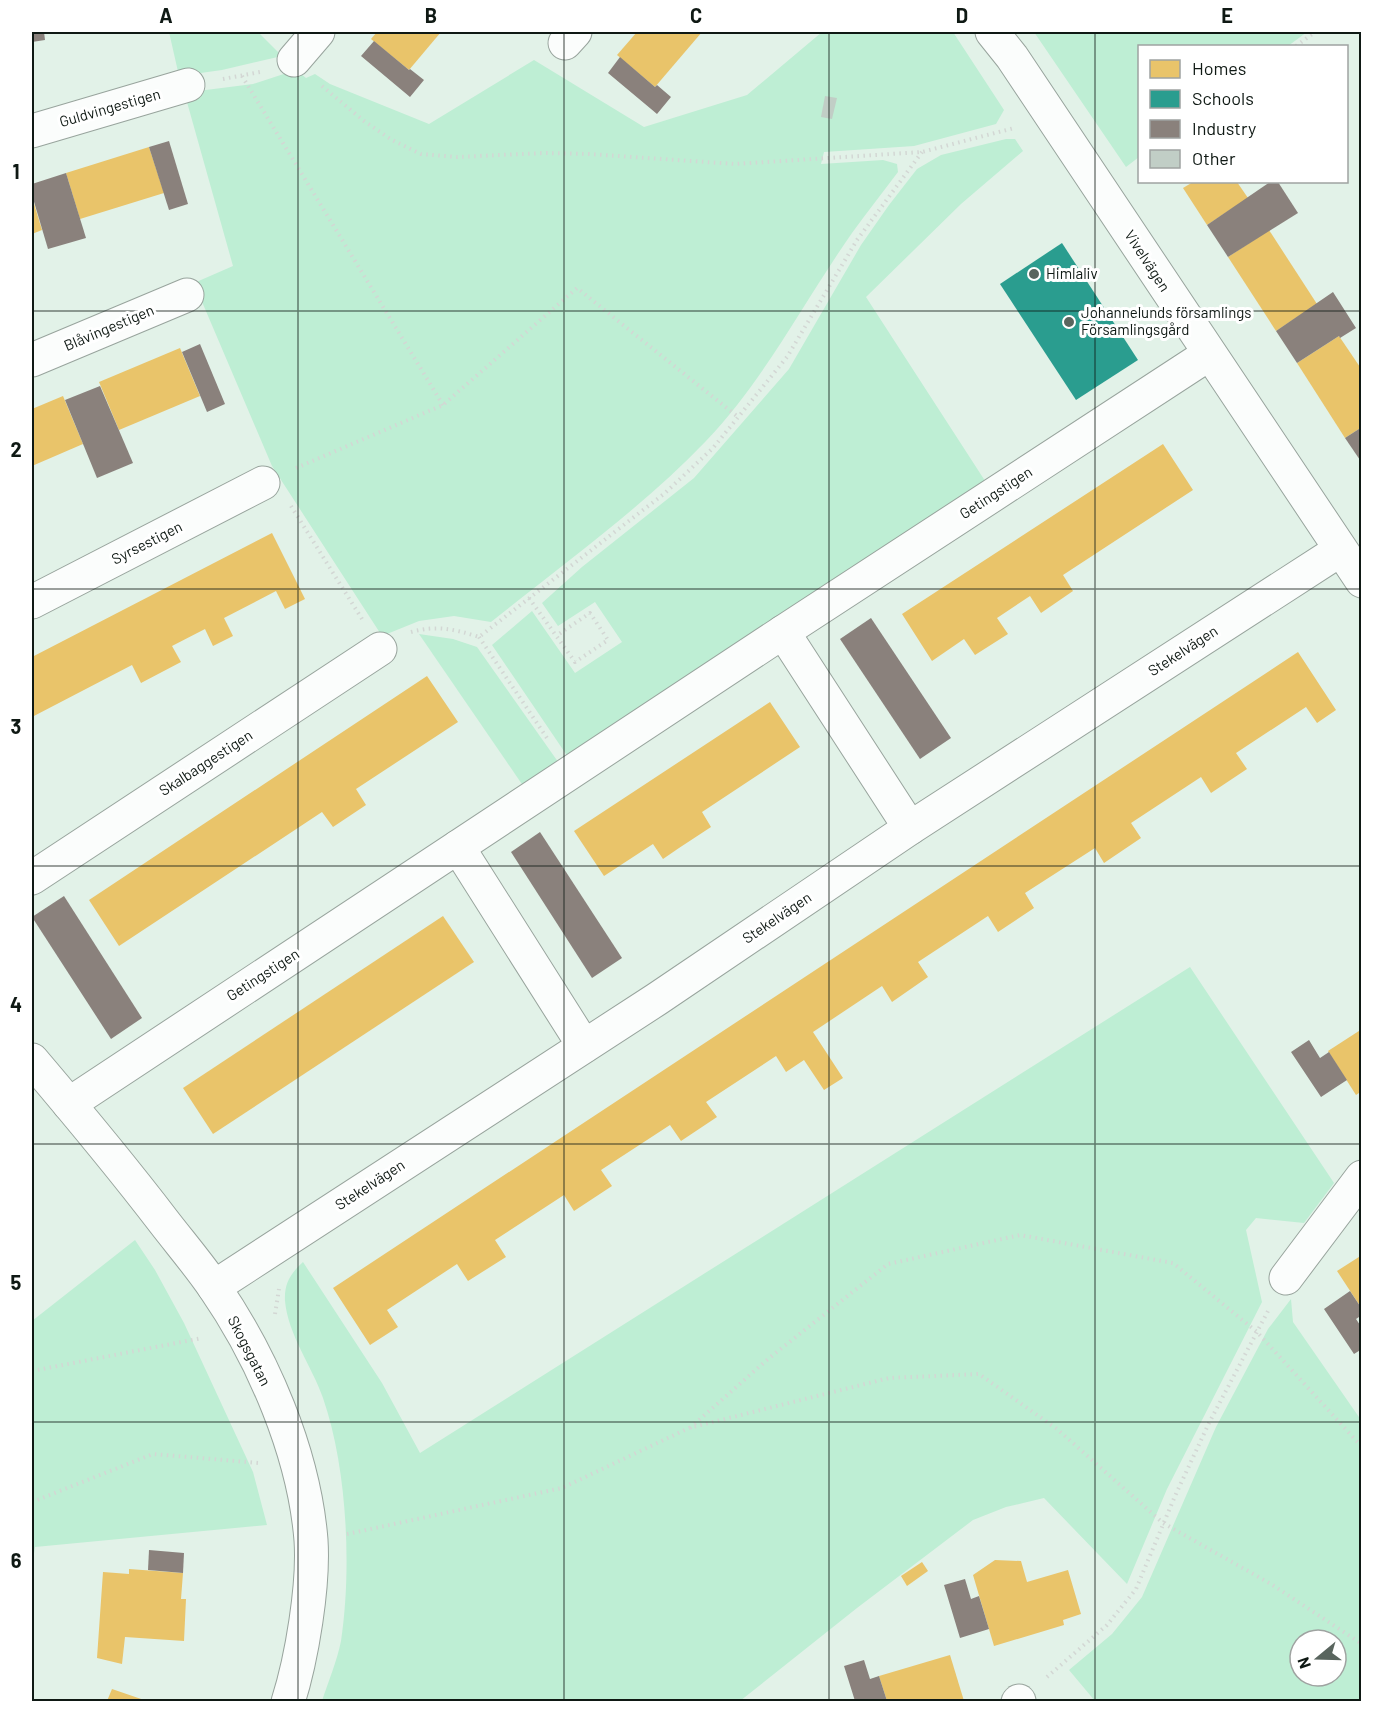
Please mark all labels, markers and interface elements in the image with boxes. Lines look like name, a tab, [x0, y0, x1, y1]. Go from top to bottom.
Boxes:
text: A	[159, 3, 173, 27]
text: B	[425, 3, 437, 27]
text: C	[690, 3, 702, 27]
text: D	[956, 3, 968, 27]
text: E	[1221, 3, 1233, 27]
legend	[1138, 45, 1348, 183]
text: Homes	[1192, 57, 1246, 79]
street label: Guldvingestigen	[57, 84, 162, 130]
text: Schools	[1192, 87, 1254, 109]
text: Industry	[1192, 117, 1256, 139]
text: Other	[1192, 147, 1236, 169]
text: 1	[12, 159, 20, 183]
street label: Vivelvägen	[1121, 226, 1174, 295]
place label: Himlaliv	[1046, 264, 1098, 282]
marker: Himlaliv	[1027, 267, 1041, 281]
street label: Blåvingestigen	[61, 300, 156, 354]
place label: Johannelunds församlings Församlingsgård	[1081, 303, 1251, 338]
marker: Johannelunds församlings Församlingsgård	[1062, 315, 1076, 329]
text: 2	[10, 437, 22, 461]
street label: Getingstigen	[956, 462, 1035, 522]
street label: Syrsestigen	[108, 517, 185, 568]
street label: Stekelvägen	[1144, 621, 1221, 679]
text: 3	[11, 714, 21, 738]
street label: Skalbaggestigen	[155, 725, 255, 799]
street label: Stekelvägen	[738, 888, 814, 947]
street label: Getingstigen	[223, 944, 302, 1004]
text: 4	[10, 992, 22, 1016]
street label: Stekelvägen	[331, 1155, 408, 1213]
text: 5	[11, 1270, 22, 1294]
street label: Skogsgatan	[225, 1313, 275, 1389]
text: 6	[11, 1548, 22, 1572]
north arrow	[1288, 1628, 1348, 1688]
text: N	[1293, 1655, 1314, 1671]

